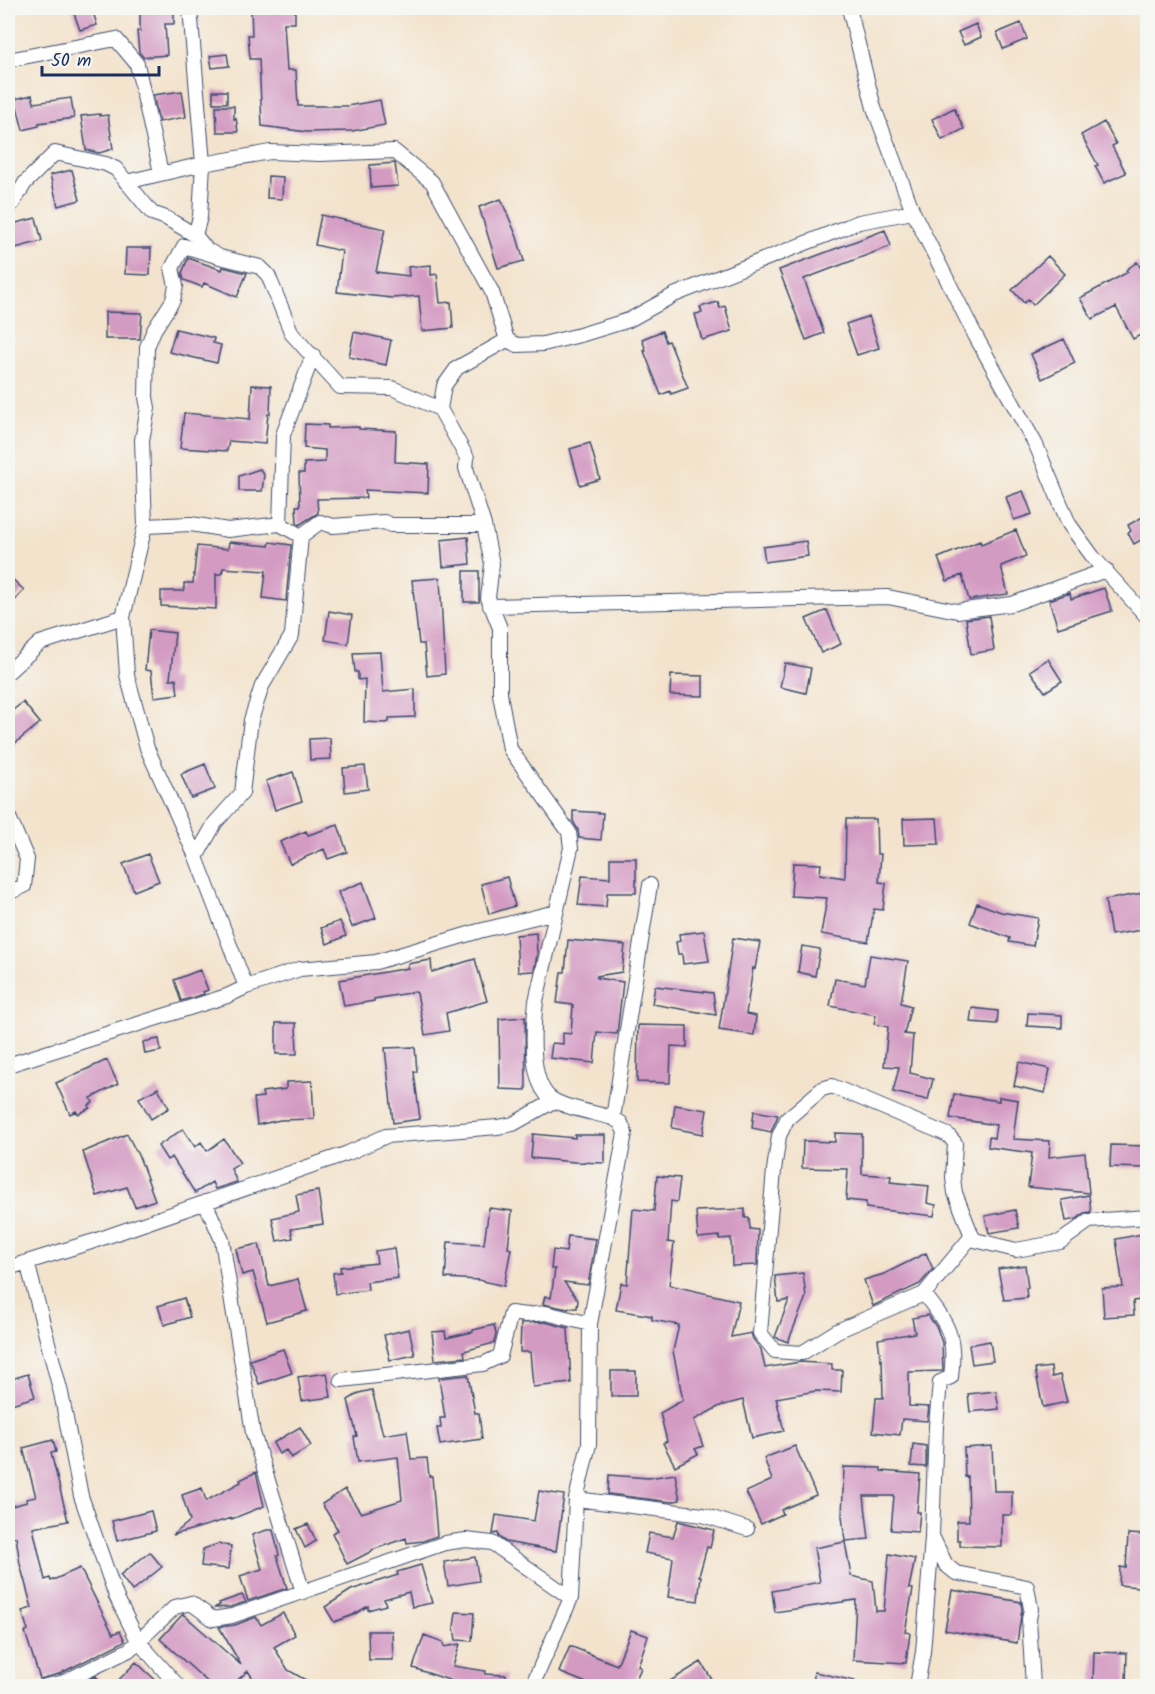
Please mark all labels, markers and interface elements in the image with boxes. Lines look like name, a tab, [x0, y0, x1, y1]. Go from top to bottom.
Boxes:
scale bar	[42, 39, 159, 77]
text: 50 m	[51, 47, 91, 76]

